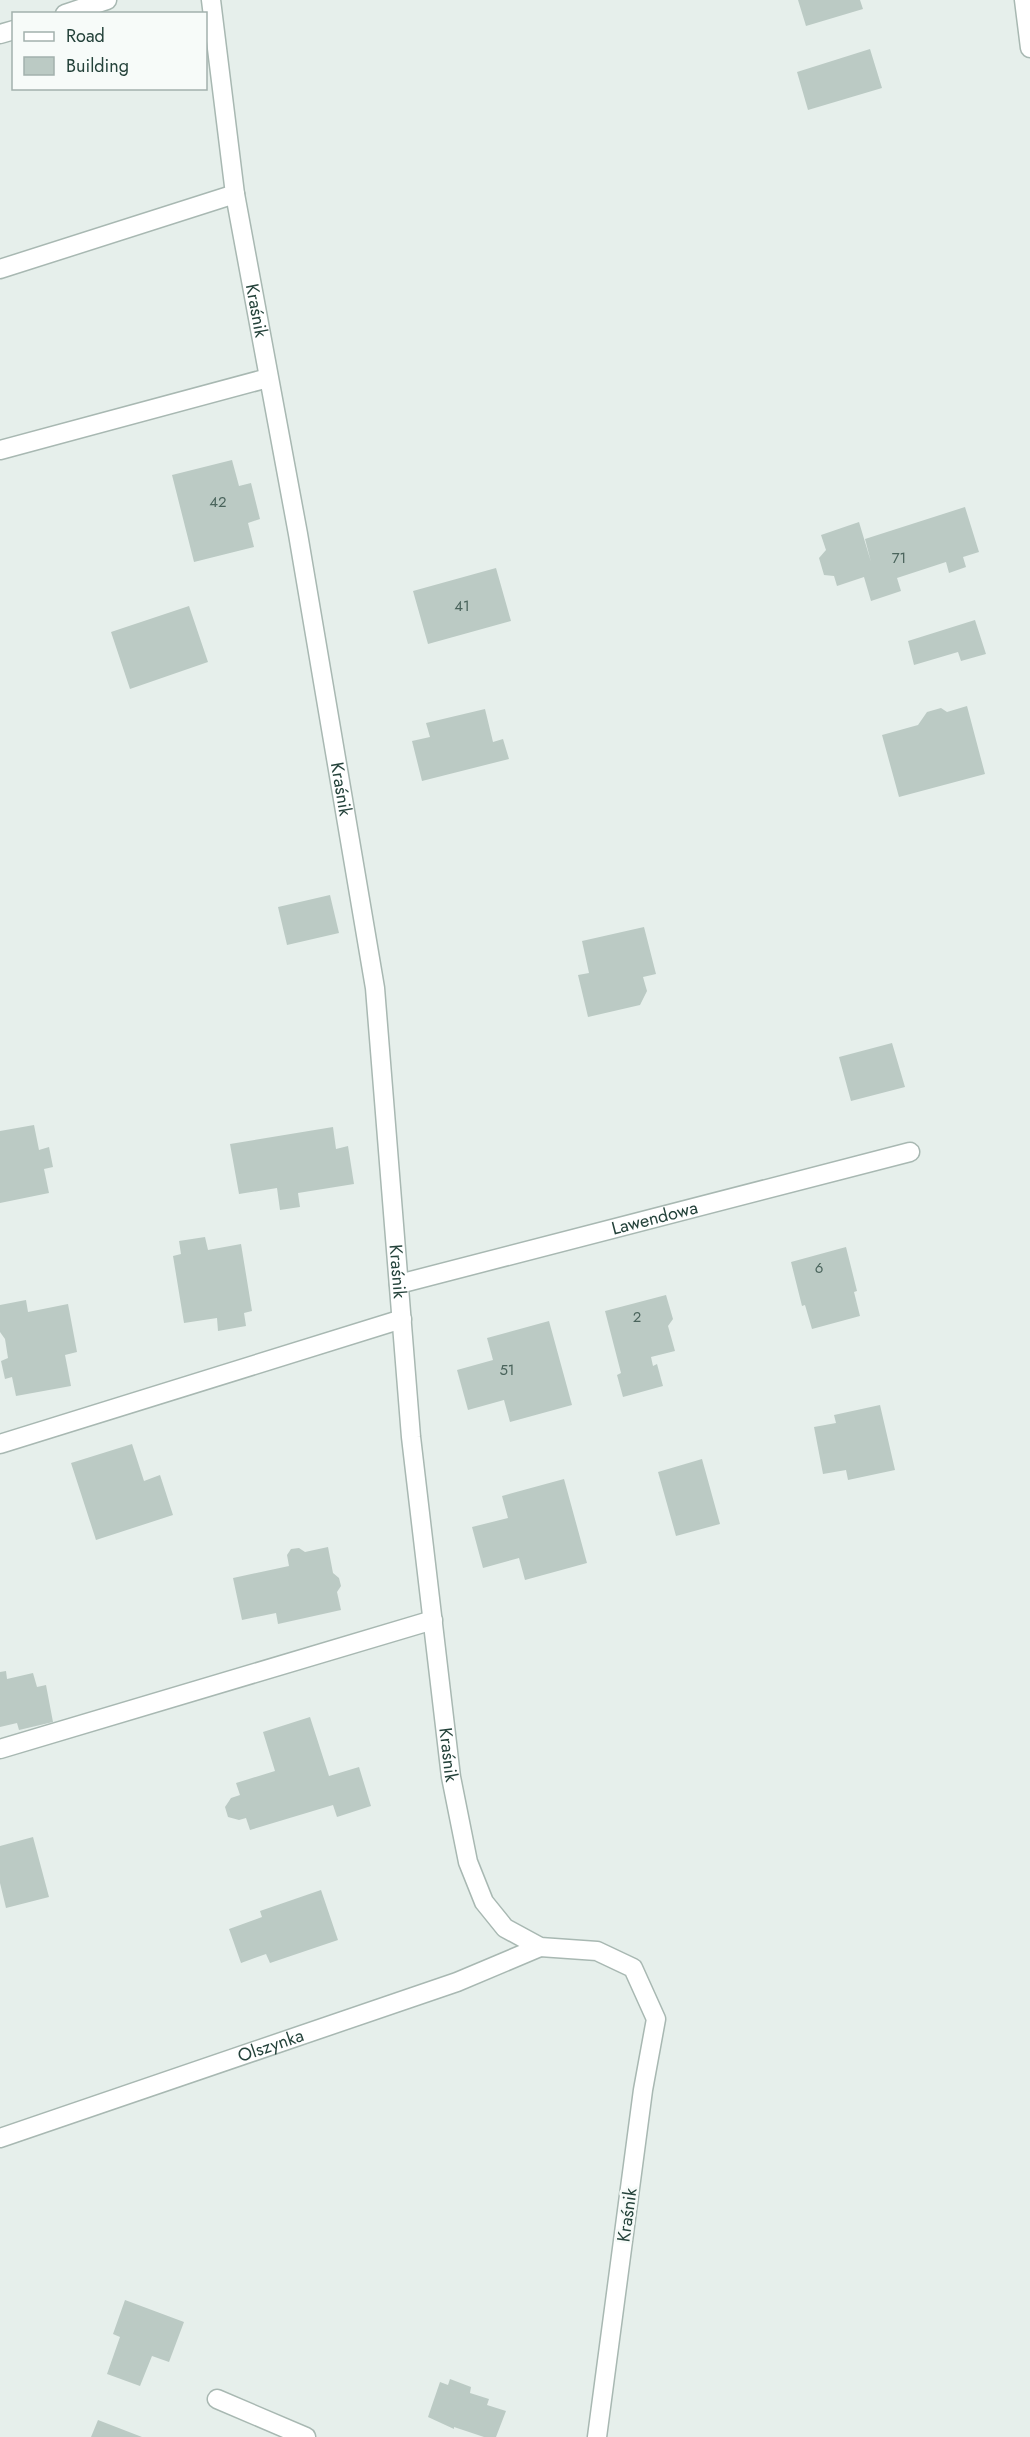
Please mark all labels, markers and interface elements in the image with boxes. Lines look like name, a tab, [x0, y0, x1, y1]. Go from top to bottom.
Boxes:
legend	[12, 12, 207, 90]
text: Road	[66, 23, 105, 49]
text: Building	[66, 53, 129, 79]
street label: Kraśnik	[239, 281, 274, 340]
house number: 42	[209, 491, 227, 513]
house number: 71	[892, 547, 906, 569]
house number: 41	[454, 595, 470, 617]
street label: Kraśnik	[324, 760, 359, 818]
street label: Lawendowa	[609, 1194, 701, 1242]
street label: Kraśnik	[383, 1243, 413, 1300]
house number: 6	[815, 1257, 823, 1279]
house number: 2	[633, 1306, 641, 1328]
house number: 51	[499, 1359, 515, 1381]
street label: Kraśnik	[432, 1726, 465, 1784]
street label: Olszynka	[234, 2022, 307, 2069]
street label: Kraśnik	[610, 2186, 644, 2244]

